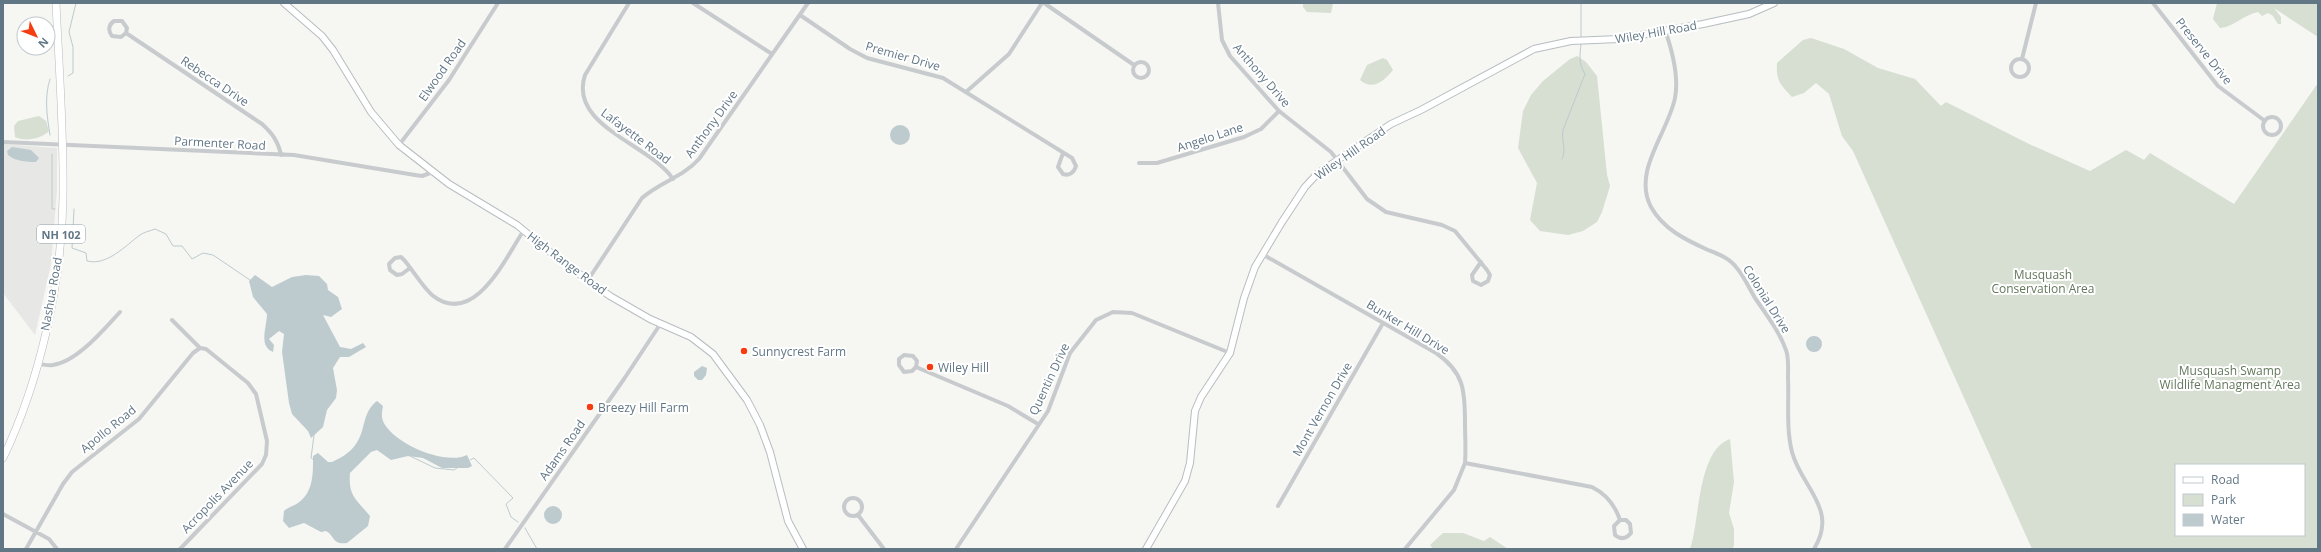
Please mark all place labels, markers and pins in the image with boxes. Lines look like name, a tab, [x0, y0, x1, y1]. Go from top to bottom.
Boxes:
place label: Sunnycrest Farm	[752, 343, 846, 360]
marker: Sunnycrest Farm	[739, 346, 749, 356]
place label: Wiley Hill	[938, 359, 989, 376]
marker: Wiley Hill	[925, 362, 935, 372]
place label: Breezy Hill Farm	[598, 399, 689, 416]
marker: Breezy Hill Farm	[585, 402, 595, 412]

